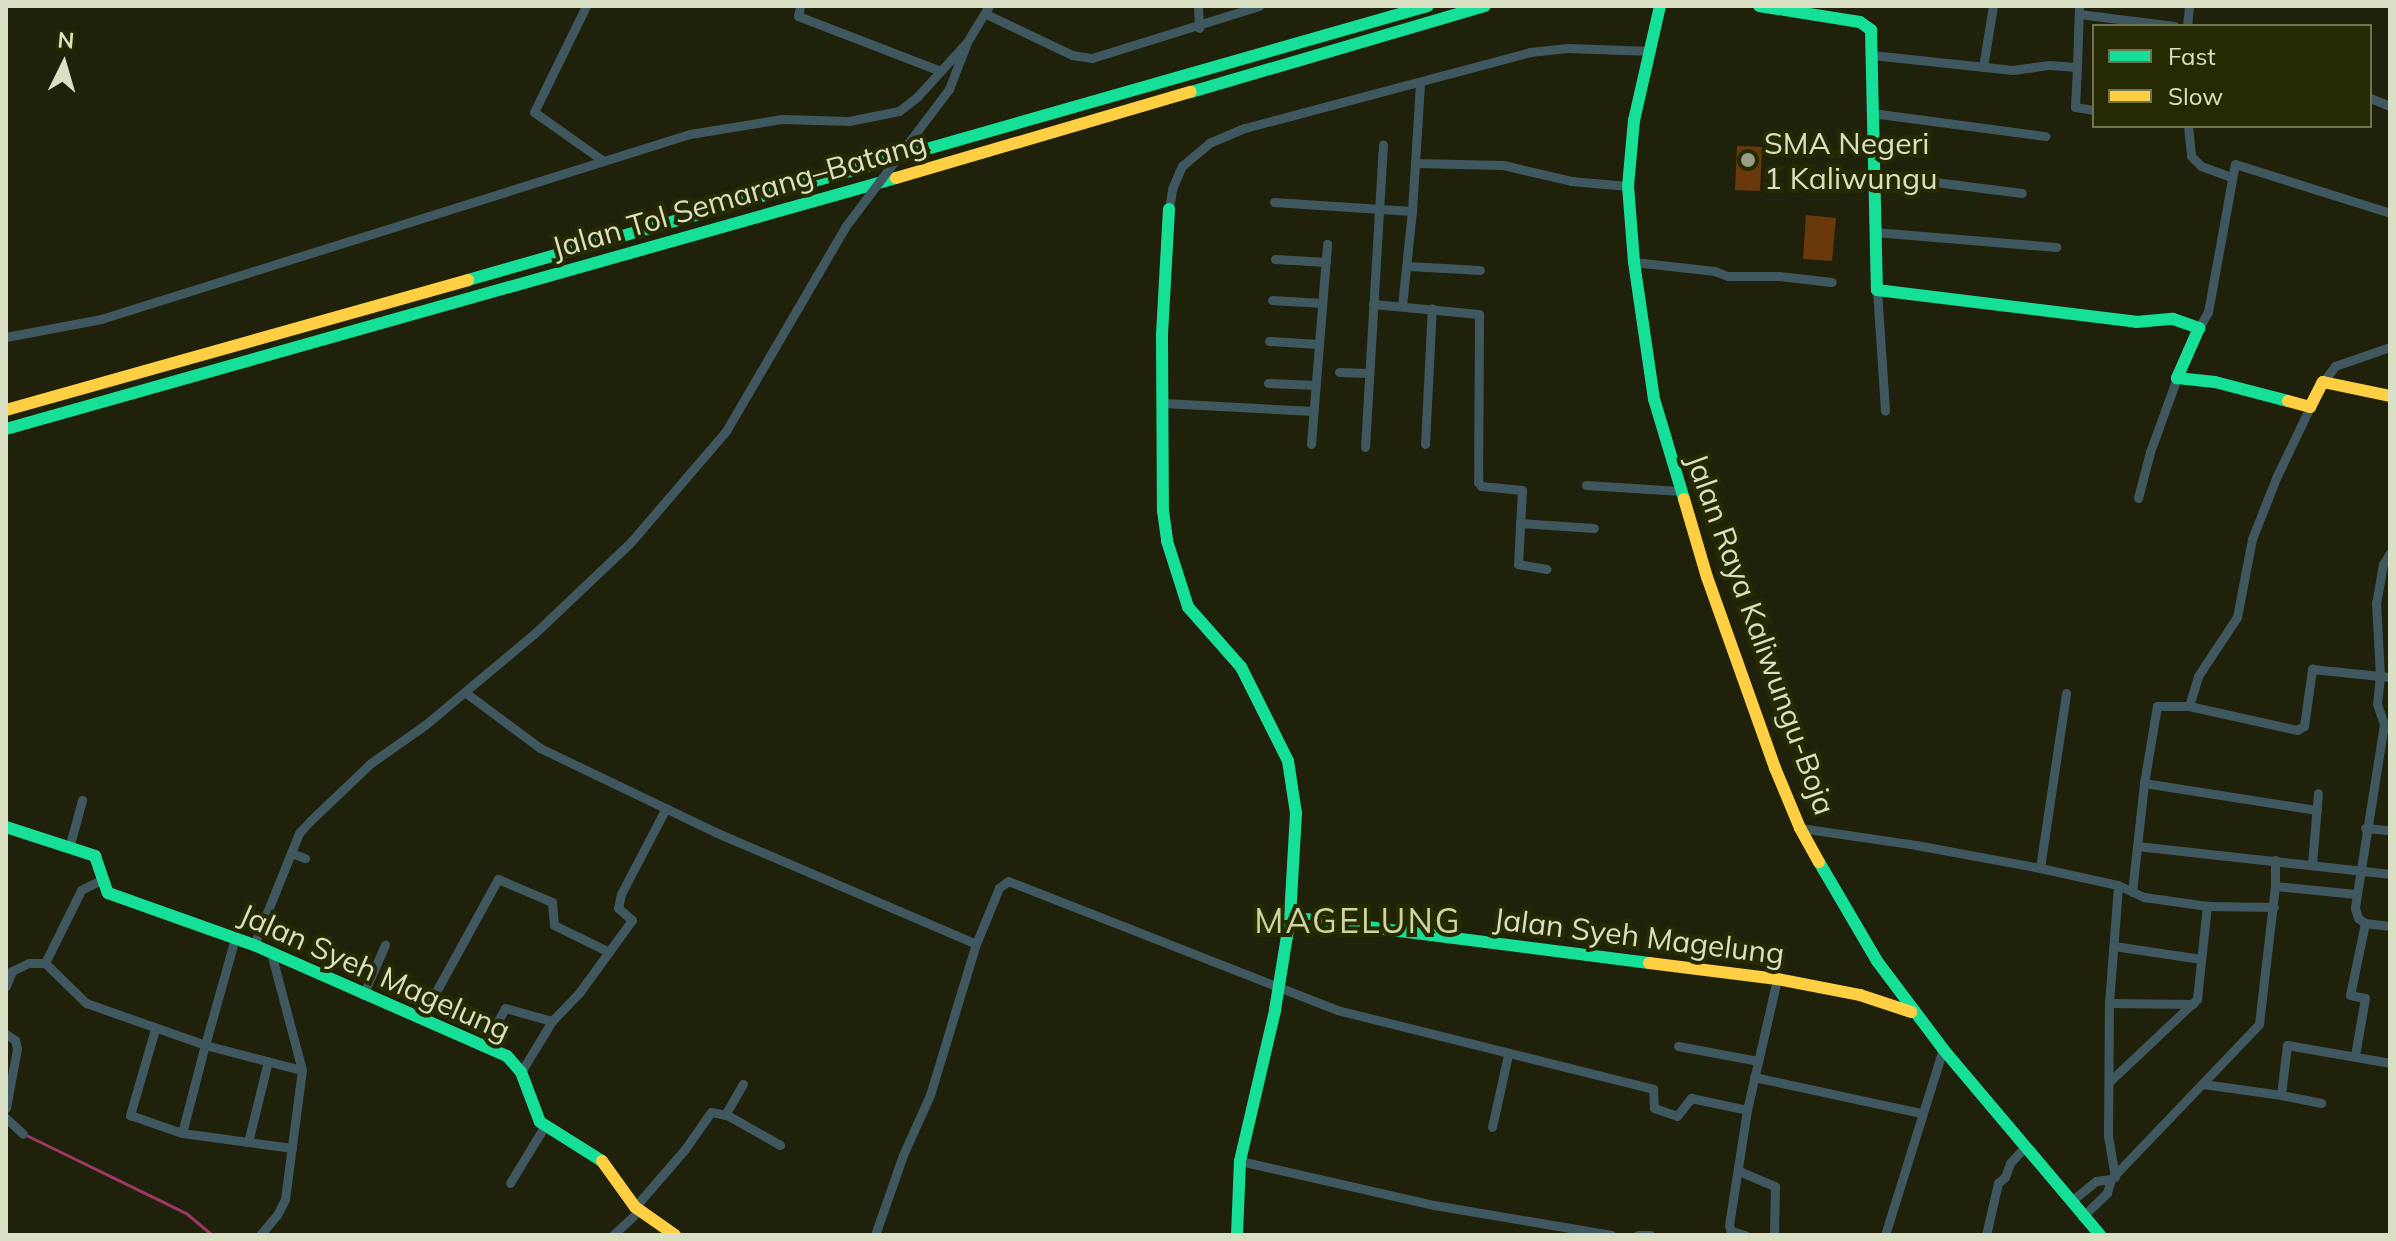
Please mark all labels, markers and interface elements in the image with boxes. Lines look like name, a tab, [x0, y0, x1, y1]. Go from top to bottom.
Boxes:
north arrow	[24, 24, 104, 104]
legend	[2092, 24, 2372, 128]
text: N	[57, 25, 76, 55]
text: Fast	[2168, 41, 2216, 71]
text: Slow	[2168, 81, 2223, 111]
street label: Jalan Tol Semarang–Batang	[548, 124, 930, 266]
place label: SMA Negeri 1 Kaliwungu	[1764, 125, 1937, 196]
marker: SMA Negeri 1 Kaliwungu	[1739, 151, 1757, 169]
street label: Jalan Raya Kaliwungu-Boja	[1679, 449, 1843, 819]
street label: Jalan Syeh Magelung	[234, 896, 516, 1048]
street label: Jalan Syeh Magelung	[1492, 900, 1786, 972]
district label: MAGELUNG	[1254, 901, 1462, 941]

